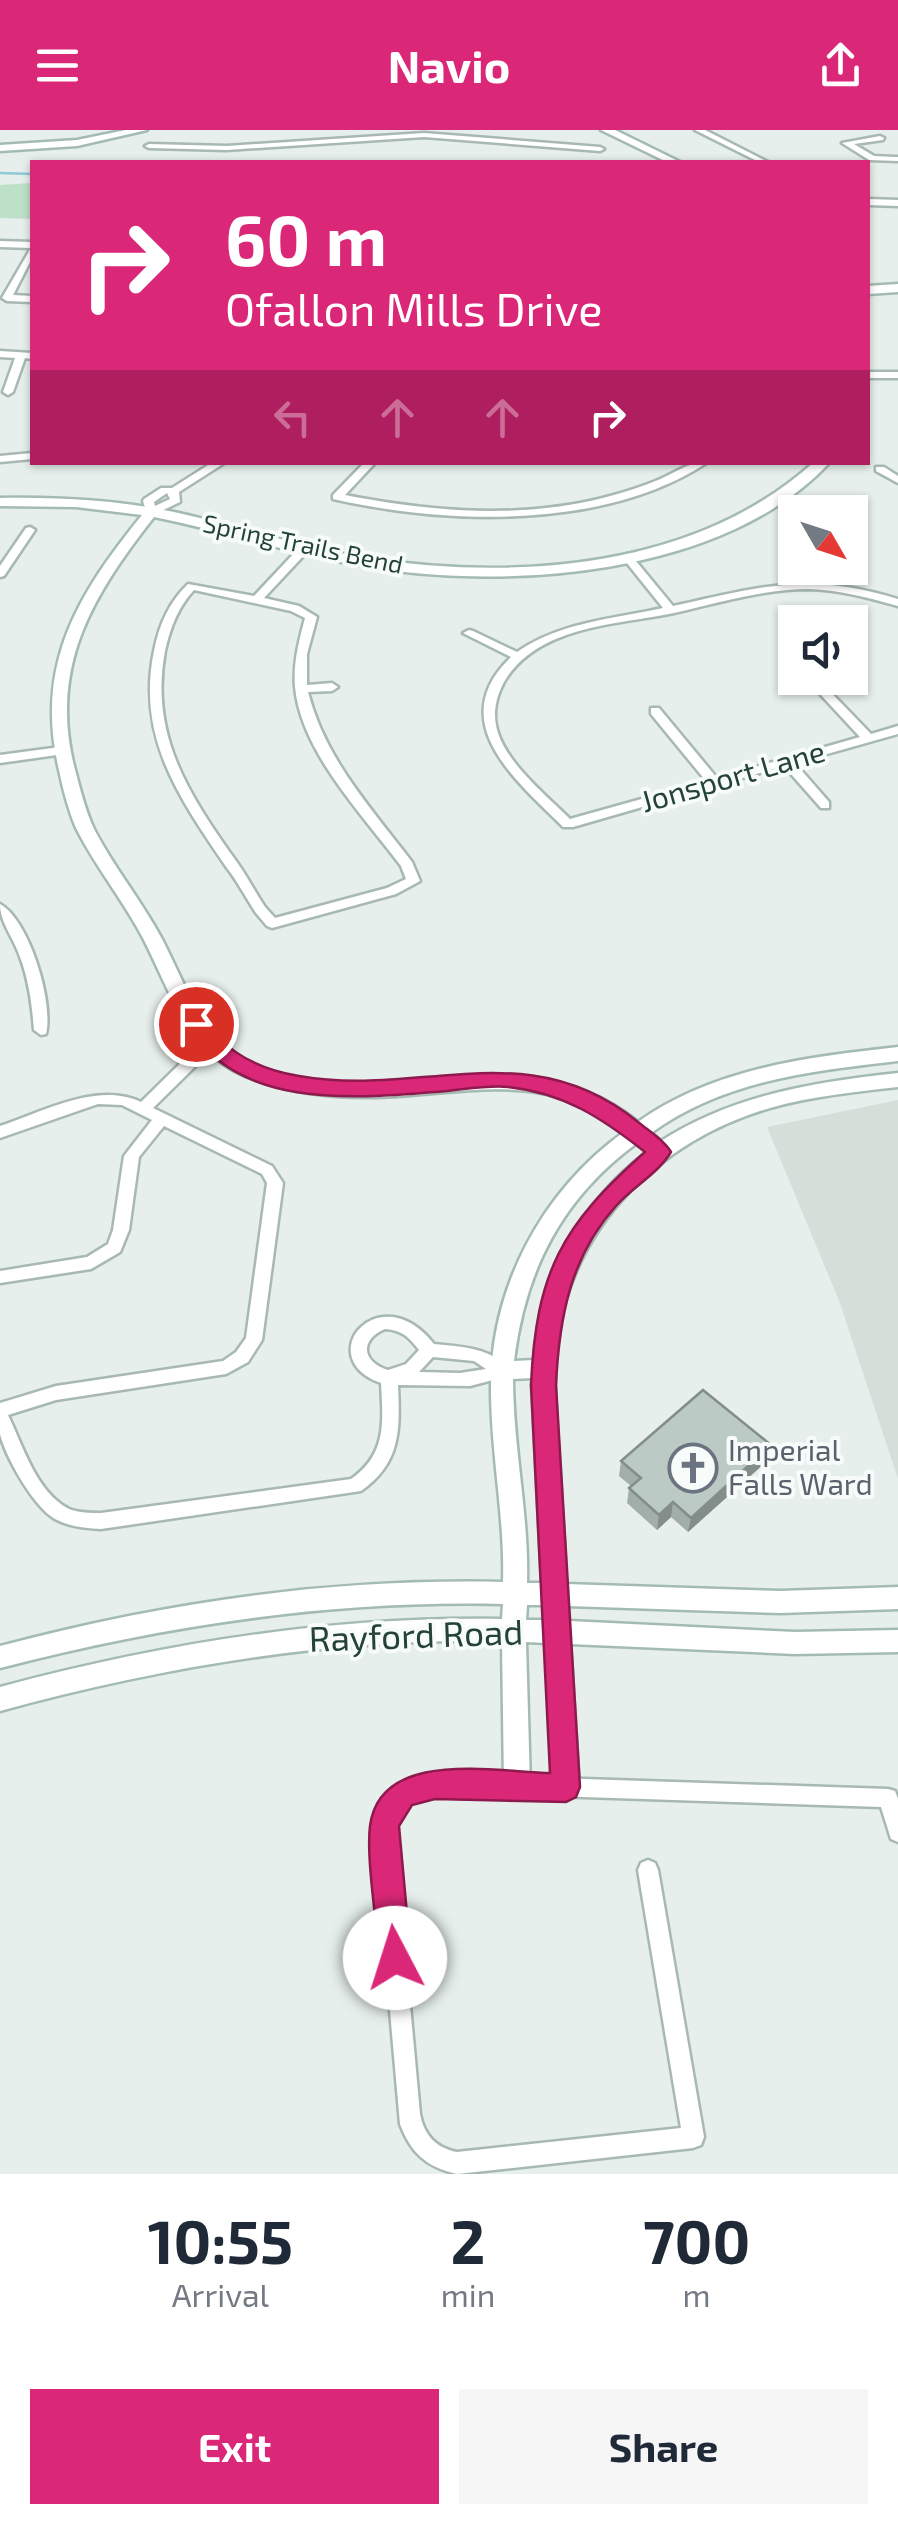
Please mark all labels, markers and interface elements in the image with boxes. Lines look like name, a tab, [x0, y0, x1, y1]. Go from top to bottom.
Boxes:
icon: menu	[30, 38, 85, 93]
text: Navio	[388, 38, 510, 92]
icon: share	[813, 38, 868, 93]
text: 60 m	[225, 196, 387, 280]
icon: right	[60, 200, 190, 330]
text: Ofallon Mills Drive	[225, 281, 602, 335]
icon: left	[265, 390, 320, 445]
icon: ahead	[370, 390, 425, 445]
icon: ahead	[475, 390, 530, 445]
icon: right	[580, 390, 635, 445]
north arrow	[778, 495, 868, 585]
map controls	[778, 495, 868, 695]
street label: Spring Trails Bend	[200, 507, 406, 579]
button: sound	[778, 605, 868, 695]
street label: Jonsport Lane	[636, 732, 829, 819]
pin	[154, 982, 239, 1067]
icon: arrive	[169, 997, 224, 1052]
place label: Imperial Falls Ward	[728, 1431, 873, 1501]
church icon: Imperial Falls Ward	[667, 1442, 719, 1494]
street label: Rayford Road	[308, 1609, 524, 1659]
position arrow	[343, 1906, 447, 2010]
text: 10:55	[148, 2204, 293, 2276]
text: 2	[451, 2204, 485, 2276]
text: 700	[643, 2204, 750, 2276]
text: Arrival	[172, 2275, 269, 2313]
text: min	[441, 2275, 495, 2313]
text: m	[683, 2275, 711, 2313]
button: Exit	[30, 2389, 439, 2504]
button: Share	[459, 2389, 868, 2504]

